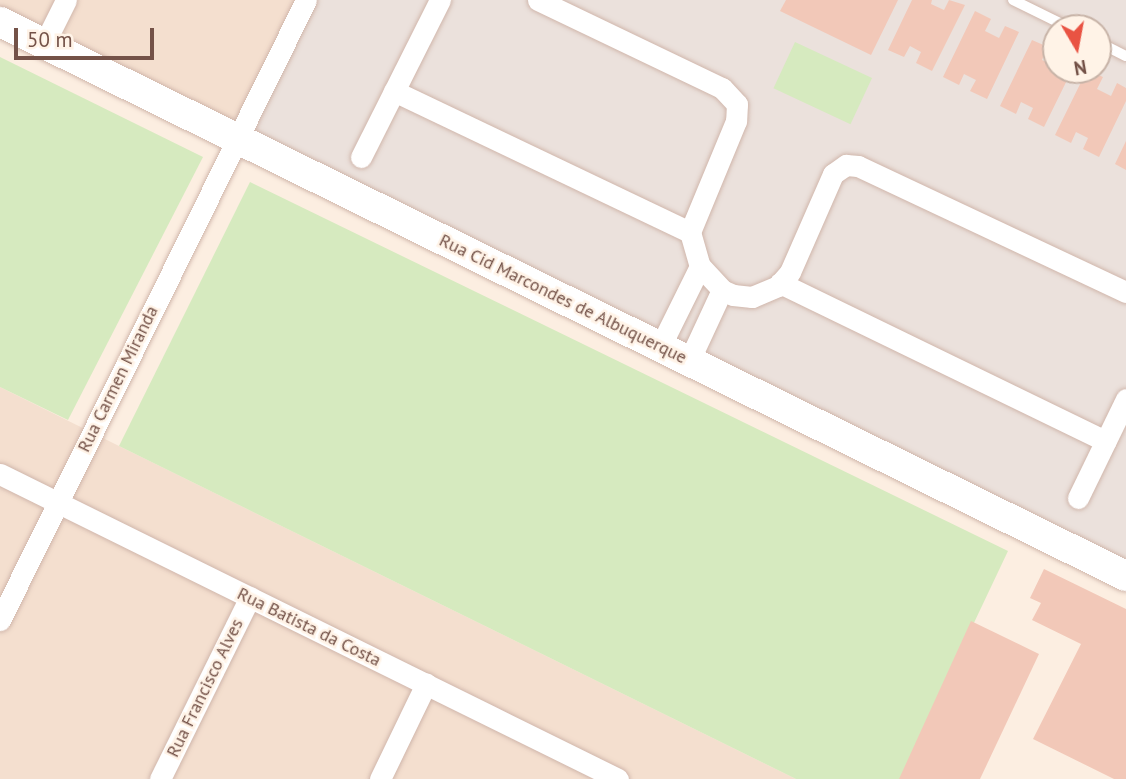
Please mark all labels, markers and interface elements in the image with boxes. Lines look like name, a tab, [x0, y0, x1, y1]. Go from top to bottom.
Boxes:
scale bar	[18, 14, 158, 58]
north arrow	[1042, 14, 1112, 84]
text: 50 m	[27, 26, 73, 53]
text: N	[1072, 55, 1089, 81]
street label: Rua Cid Marcondes de Albuquerque	[435, 229, 691, 369]
street label: Rua Carmen Miranda	[73, 302, 163, 456]
street label: Rua Batista da Costa	[234, 583, 384, 671]
street label: Rua Francisco Alves	[162, 615, 248, 761]

